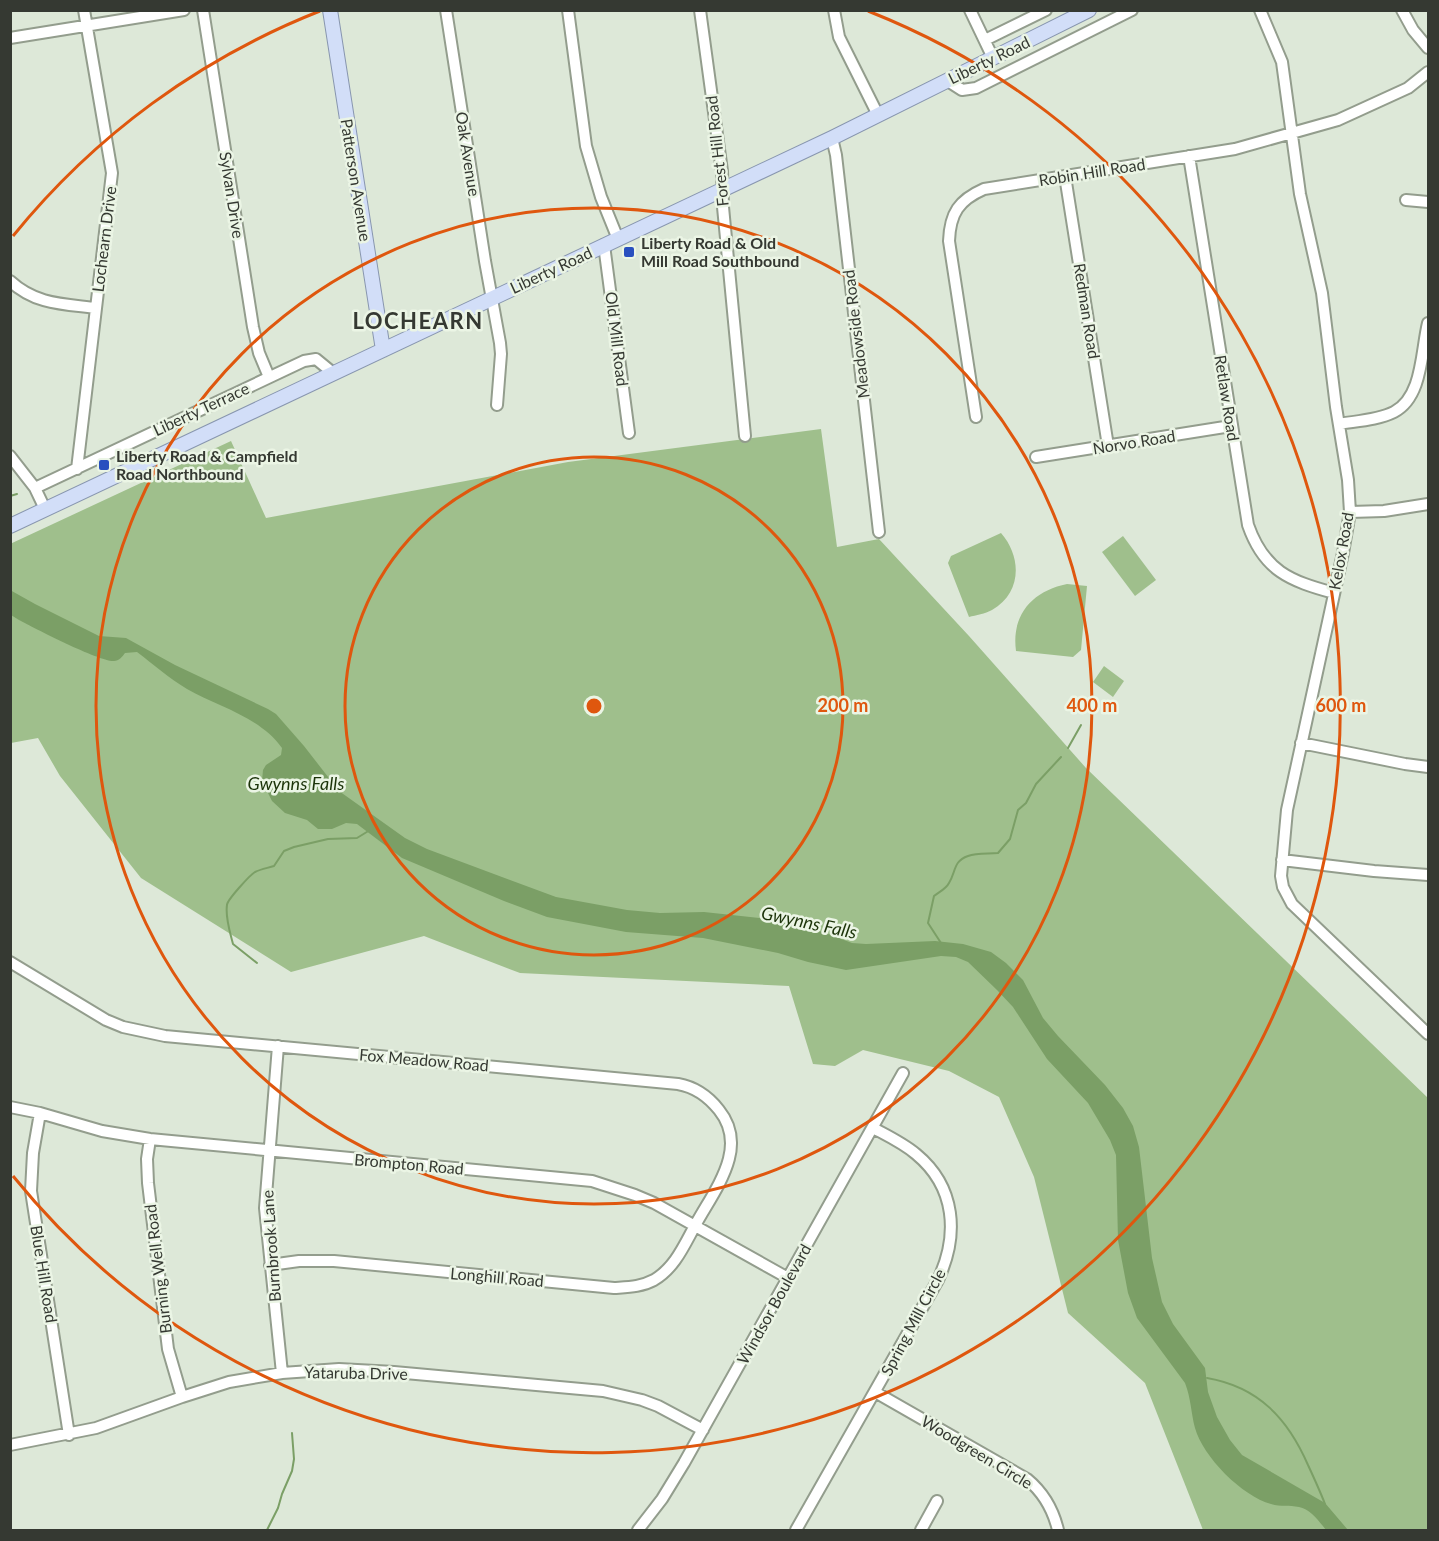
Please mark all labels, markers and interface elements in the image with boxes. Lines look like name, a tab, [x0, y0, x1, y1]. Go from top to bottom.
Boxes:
street label: Liberty Road	[945, 32, 1033, 87]
street label: Forest Hill Road	[701, 95, 732, 207]
street label: Oak Avenue	[452, 110, 485, 197]
street label: Patterson Avenue	[337, 117, 376, 243]
street label: Sylvan Drive	[216, 150, 249, 240]
street label: Robin Hill Road	[1037, 154, 1146, 189]
street label: Lochearn Drive	[88, 185, 119, 293]
place label: Liberty Road & Old Mill Road Southbound	[641, 233, 799, 270]
street label: Liberty Road	[507, 242, 595, 297]
marker: Liberty Road & Old Mill Road Southbound	[622, 245, 636, 259]
street label: Redman Road	[1071, 262, 1104, 360]
street label: Meadowside Road	[838, 269, 873, 399]
street label: Old Mill Road	[602, 291, 633, 387]
district label: LOCHEARN	[352, 307, 484, 334]
street label: Retlaw Road	[1211, 353, 1244, 442]
street label: Liberty Terrace	[150, 378, 252, 439]
street label: Norvo Road	[1091, 426, 1177, 457]
place label: Liberty Road & Campfield Road Northbound	[116, 446, 298, 483]
marker: Liberty Road & Campfield Road Northbound	[97, 458, 111, 472]
street label: Kelox Road	[1324, 511, 1357, 591]
text: 200 m	[818, 694, 868, 716]
text: 400 m	[1067, 694, 1117, 716]
text: 600 m	[1316, 694, 1366, 716]
centre of rings	[584, 696, 604, 716]
water label: Gwynns Falls	[247, 772, 345, 794]
water label: Gwynns Falls	[759, 901, 859, 943]
street label: Fox Meadow Road	[359, 1044, 490, 1075]
street label: Brompton Road	[353, 1149, 465, 1178]
street label: Burnbrook Lane	[257, 1189, 284, 1303]
street label: Burning Well Road	[140, 1203, 175, 1335]
street label: Blue Hill Road	[27, 1224, 62, 1324]
street label: Windsor Boulevard	[733, 1240, 814, 1367]
street label: Longhill Road	[449, 1263, 545, 1290]
street label: Spring Mill Circle	[876, 1265, 949, 1379]
street label: Yataruba Drive	[304, 1362, 408, 1383]
street label: Woodgreen Circle	[918, 1411, 1036, 1492]

